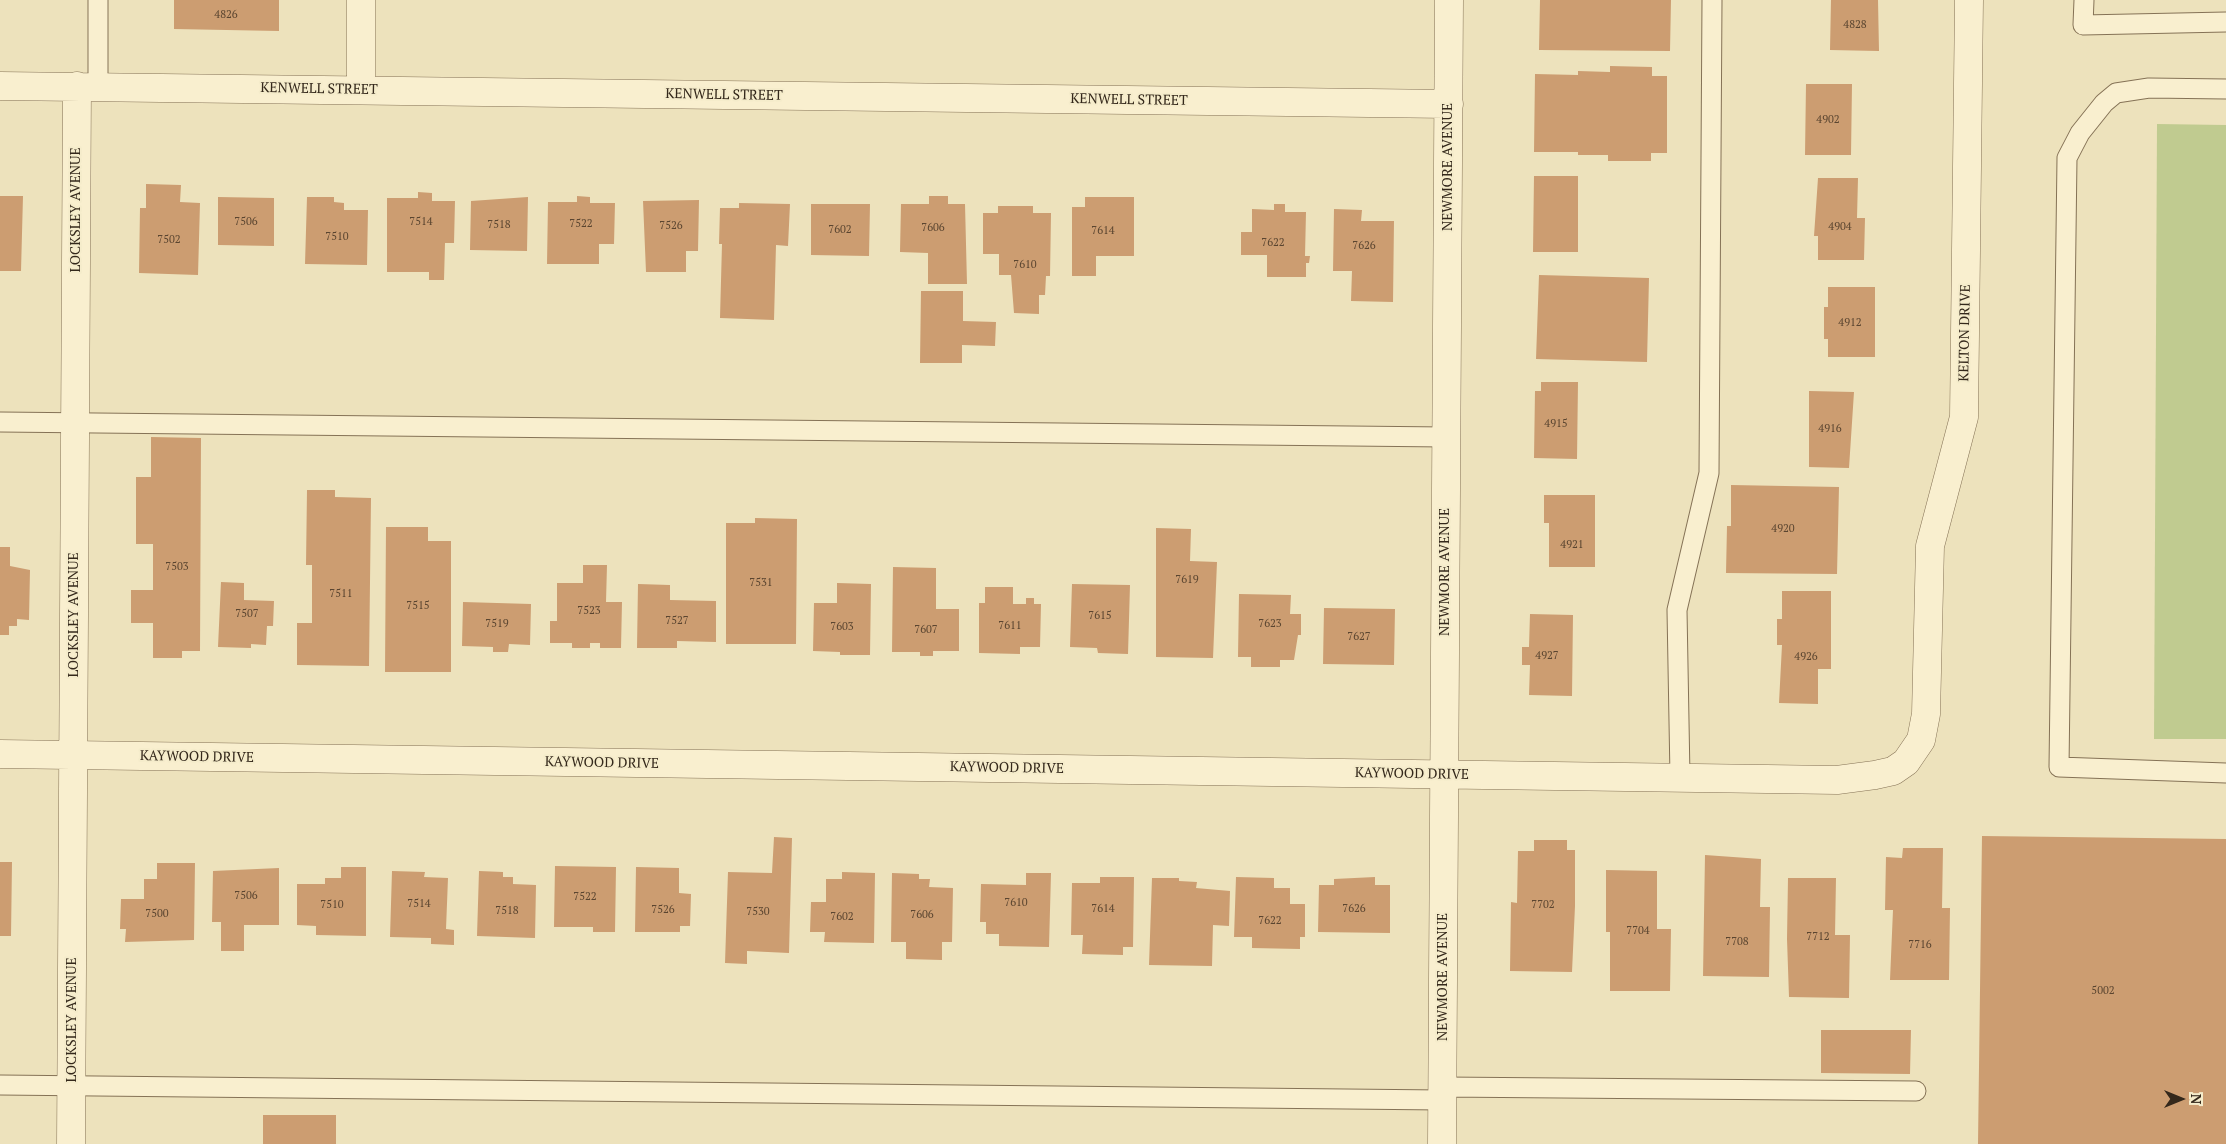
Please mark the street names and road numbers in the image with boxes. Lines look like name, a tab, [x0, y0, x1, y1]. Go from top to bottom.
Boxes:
street label: KENWELL STREET	[260, 80, 378, 98]
street label: KENWELL STREET	[665, 86, 783, 104]
street label: KENWELL STREET	[1070, 91, 1188, 109]
street label: NEWMORE AVENUE	[1440, 103, 1456, 231]
street label: LOCKSLEY AVENUE	[68, 147, 84, 273]
street label: KELTON DRIVE	[1956, 284, 1974, 382]
street label: NEWMORE AVENUE	[1437, 508, 1453, 636]
street label: LOCKSLEY AVENUE	[66, 552, 82, 678]
street label: KAYWOOD DRIVE	[140, 748, 254, 766]
street label: KAYWOOD DRIVE	[545, 754, 659, 772]
street label: KAYWOOD DRIVE	[950, 759, 1064, 777]
street label: KAYWOOD DRIVE	[1355, 765, 1469, 783]
street label: NEWMORE AVENUE	[1435, 913, 1451, 1041]
street label: LOCKSLEY AVENUE	[64, 957, 80, 1083]

